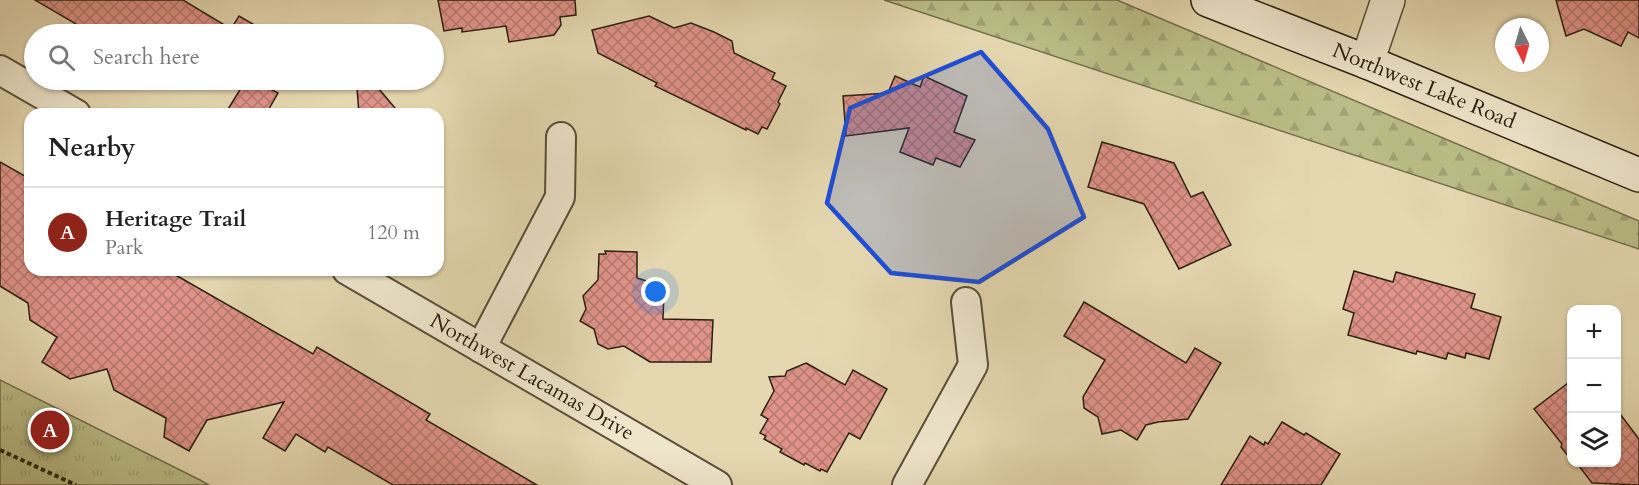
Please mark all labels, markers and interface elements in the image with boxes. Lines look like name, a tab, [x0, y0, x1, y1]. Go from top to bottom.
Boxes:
north arrow	[1495, 18, 1549, 72]
search box	[24, 24, 444, 90]
street label: Northwest Lake Road	[1328, 36, 1520, 136]
icon: search	[45, 41, 78, 74]
text: Search here	[93, 42, 200, 72]
text: Nearby	[48, 130, 136, 165]
text: Heritage Trail	[105, 204, 246, 234]
text: A	[60, 219, 75, 246]
text: 120 m	[367, 219, 420, 246]
text: Park	[105, 234, 143, 261]
your location	[641, 277, 670, 306]
map controls	[1567, 305, 1621, 467]
button: +	[1567, 305, 1621, 359]
street label: Northwest Lacamas Drive	[425, 307, 639, 447]
button: −	[1567, 359, 1621, 413]
pin: A	[31, 408, 70, 452]
button: layers	[1567, 413, 1621, 467]

